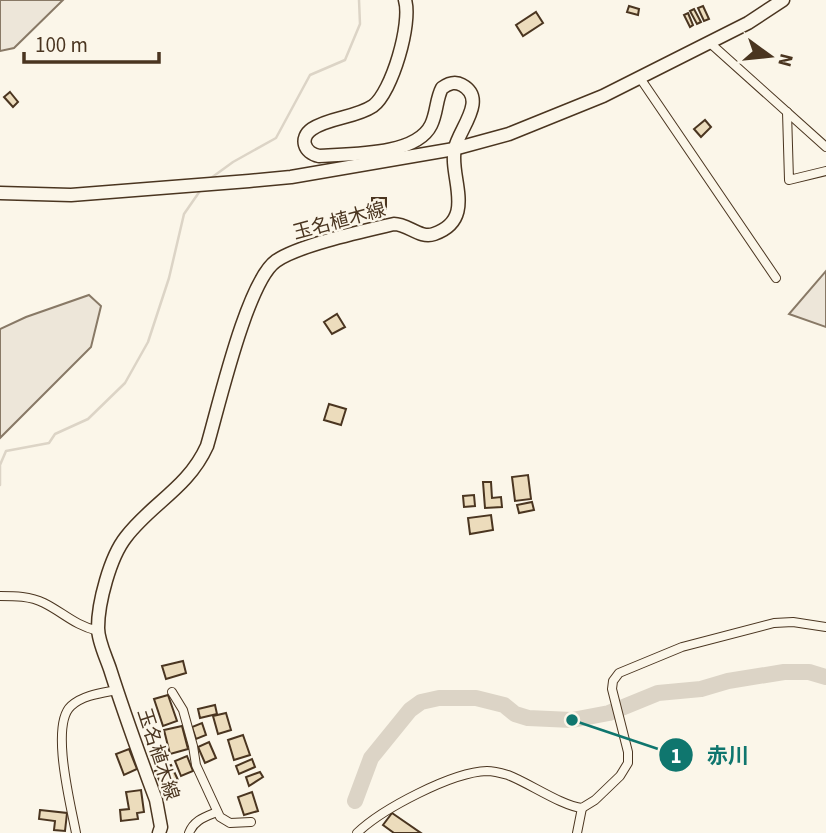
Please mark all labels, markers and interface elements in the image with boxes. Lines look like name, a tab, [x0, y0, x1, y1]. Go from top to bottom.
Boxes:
scale bar	[24, 21, 159, 65]
north arrow	[735, 21, 805, 91]
text: 100 m	[35, 30, 88, 60]
text: N	[770, 50, 800, 70]
street label: 玉名植木線	[290, 196, 389, 247]
street label: 玉名植木線	[130, 705, 185, 804]
callout: 赤川	[658, 734, 763, 776]
text: 1	[670, 741, 682, 771]
text: 赤川	[707, 741, 749, 771]

